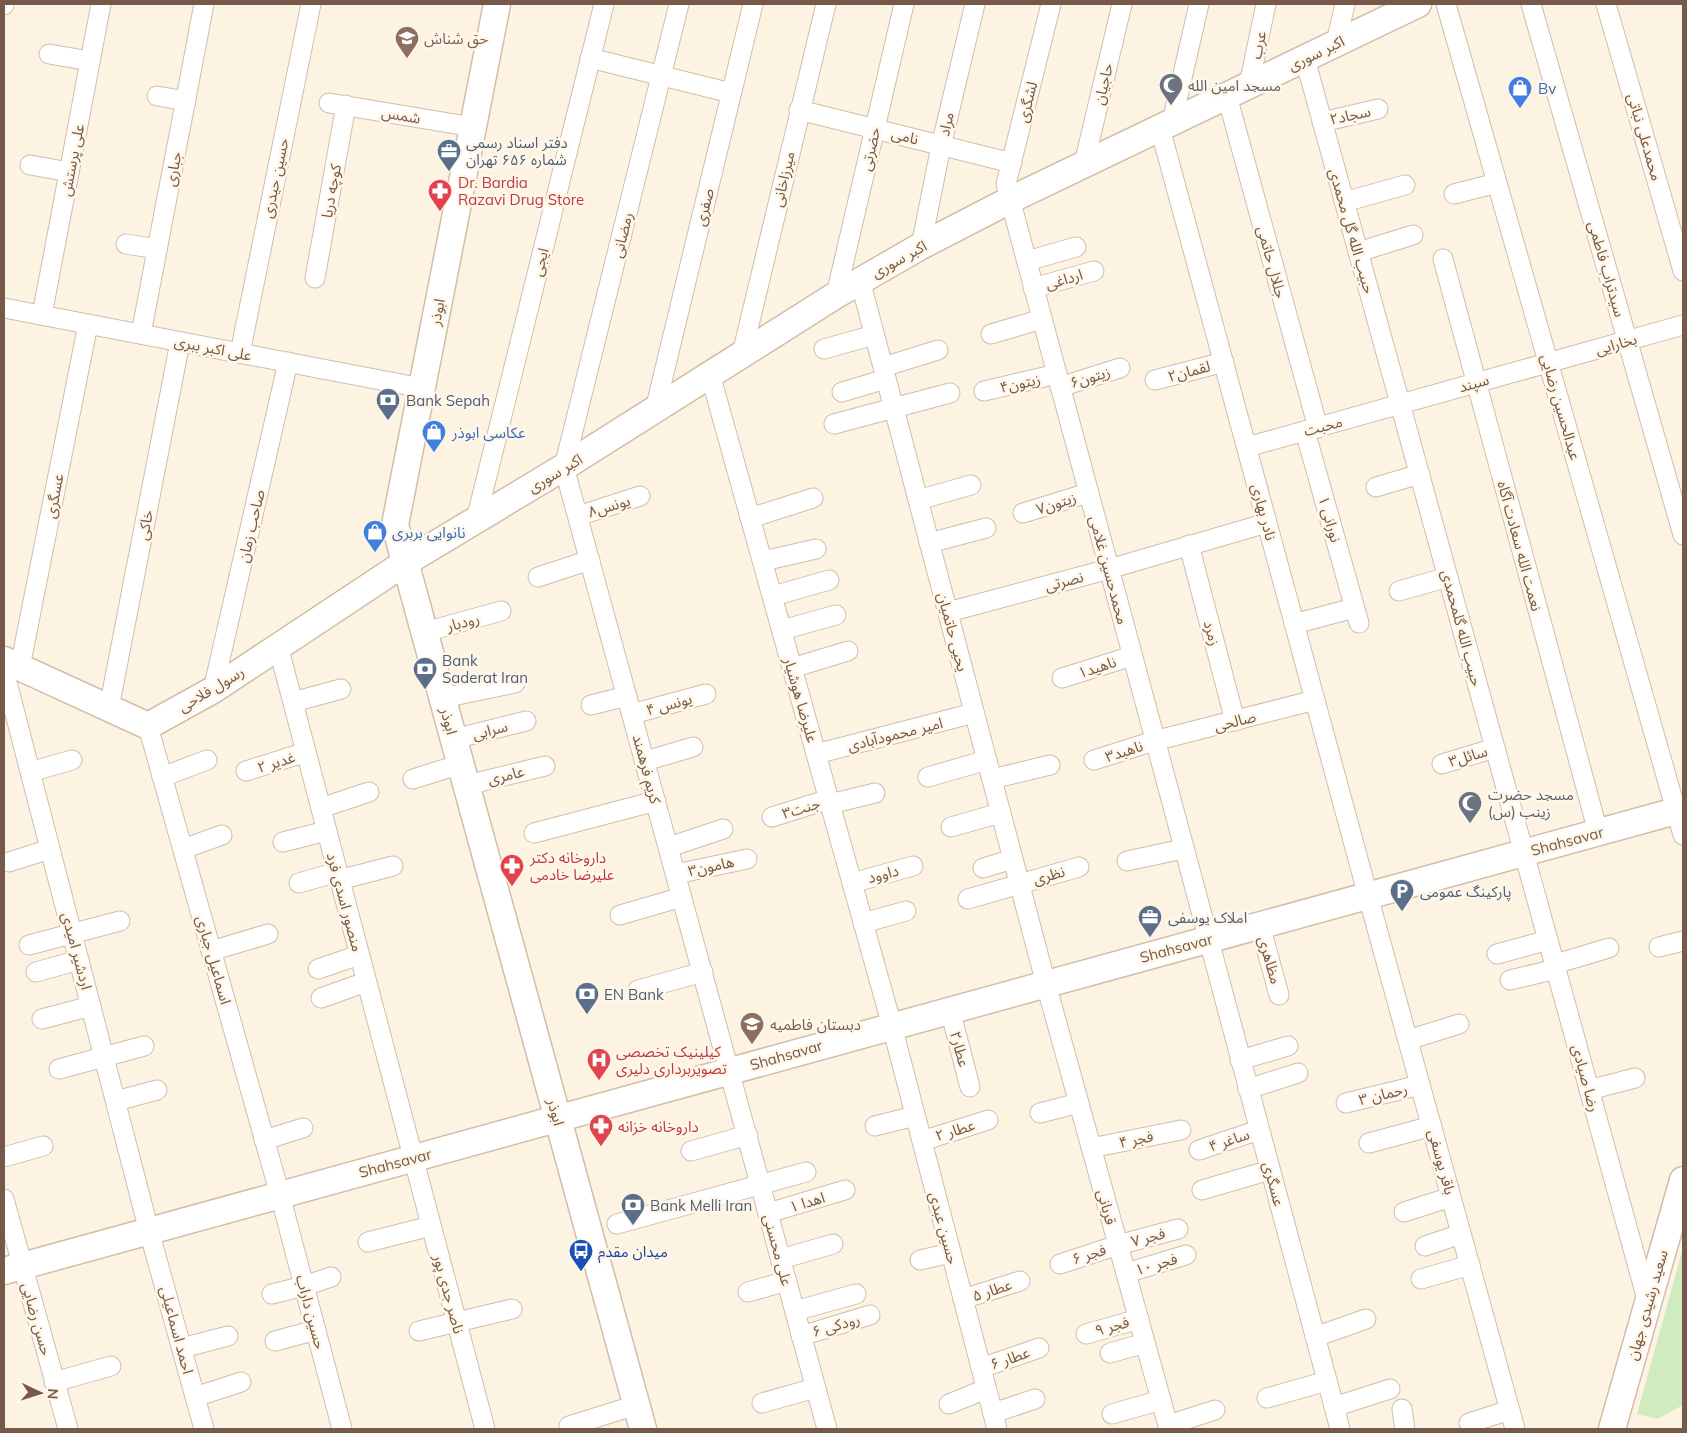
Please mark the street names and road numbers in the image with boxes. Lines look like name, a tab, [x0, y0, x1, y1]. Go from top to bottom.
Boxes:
street label: عرب	[1246, 29, 1270, 61]
street label: اکبر سوری	[1285, 31, 1347, 75]
street label: حاجیان	[1089, 61, 1117, 107]
street label: لشگری	[1013, 79, 1041, 124]
street label: محمدعلی نباتی	[1623, 91, 1667, 183]
street label: سجاد۲	[1328, 101, 1372, 129]
street label: شمس	[380, 103, 422, 128]
street label: مراد	[934, 110, 958, 138]
street label: علی پرستش	[56, 122, 90, 198]
street label: نامی	[889, 123, 921, 149]
street label: حضرتی	[856, 125, 884, 173]
street label: حسین حیدری	[257, 136, 293, 220]
street label: میرزاخانی	[767, 149, 799, 209]
street label: جباری	[160, 150, 186, 188]
street label: کوچه دریا	[317, 162, 346, 220]
street label: حبیب الله گل محمدی	[1325, 166, 1379, 296]
street label: صفری	[690, 186, 718, 228]
street label: رمضانی	[607, 210, 637, 260]
street label: سیدتراب فاطمی	[1584, 219, 1630, 319]
street label: جللال حاتمی	[1253, 224, 1291, 300]
street label: اکبر سوری	[868, 236, 930, 282]
street label: ایجی	[527, 246, 553, 278]
street label: ارداغی	[1043, 265, 1085, 293]
street label: ابوذر	[425, 297, 449, 328]
street label: بخارایی	[1593, 329, 1639, 359]
street label: علی اکبر ببری	[173, 331, 254, 365]
street label: عبدالحسین رضایی	[1537, 352, 1585, 463]
street label: لقمان۲	[1166, 356, 1212, 386]
street label: زیتون۶	[1068, 362, 1112, 392]
street label: زیتون۴	[998, 369, 1042, 397]
street label: سپند	[1457, 370, 1492, 397]
street label: محبت	[1302, 412, 1344, 440]
street label: اکبر سوری	[524, 449, 586, 497]
street label: عسگری	[40, 472, 68, 520]
street label: نعمت الله سعادت آگاه	[1493, 479, 1547, 613]
street label: نادر بهاری	[1247, 482, 1281, 542]
street label: صاحب زمان	[233, 488, 269, 564]
street label: زیتون۷	[1034, 488, 1078, 518]
street label: یونس۸	[586, 491, 632, 521]
street label: نورانی ۱	[1314, 494, 1346, 544]
street label: خاکی	[133, 508, 157, 542]
street label: محمدحسین غلامی	[1085, 514, 1133, 626]
street label: نصرتی	[1043, 567, 1085, 595]
street label: حبیب الله گلمحمدی	[1437, 568, 1487, 689]
street label: یحیی حاتمیان	[933, 590, 973, 674]
street label: رودبار	[444, 609, 482, 636]
street label: زمرد	[1200, 618, 1224, 648]
street label: ناهید۱	[1075, 652, 1119, 682]
street label: علیرضا هوشیار	[779, 654, 822, 745]
street label: رسول فلاحی	[174, 662, 248, 716]
street label: یونس ۴	[644, 689, 694, 719]
street label: ابوذر	[436, 704, 462, 737]
street label: صالحی	[1212, 707, 1258, 735]
street label: امیر محمودآبادی	[845, 713, 945, 755]
street label: سرابی	[470, 716, 510, 744]
street label: کریم فرهمند	[627, 732, 666, 807]
street label: ناهبد۳	[1103, 736, 1145, 766]
street label: سائل۳	[1446, 741, 1490, 771]
street label: غدیر ۲	[255, 747, 298, 777]
street label: عامری	[486, 761, 527, 789]
street label: جنت۳	[780, 793, 823, 823]
street label: Shahsavar	[1529, 822, 1606, 860]
street label: منصور اسدی فرد	[323, 850, 367, 954]
street label: هامون۳	[686, 852, 736, 880]
street label: داوود	[865, 861, 901, 887]
street label: نظری	[1031, 861, 1067, 889]
street label: اردشیر امیدی	[58, 910, 96, 992]
street label: اسماعیل جباری	[192, 913, 236, 1007]
street label: Shahsavar	[1138, 929, 1215, 967]
street label: مظاهری	[1254, 934, 1286, 986]
street label: عطار۲	[946, 1029, 974, 1070]
street label: Shahsavar	[748, 1035, 825, 1074]
street label: رضا صیادی	[1568, 1042, 1604, 1114]
street label: رحمان ۳	[1357, 1079, 1409, 1109]
street label: ابوذر	[543, 1095, 569, 1128]
street label: عطار ۲	[933, 1115, 978, 1145]
street label: ساغر ۴	[1206, 1124, 1252, 1156]
street label: فجر ۴	[1117, 1126, 1155, 1152]
street label: باقر یوسفی	[1424, 1127, 1460, 1197]
street label: Shahsavar	[357, 1144, 434, 1182]
street label: عسگری	[1259, 1160, 1289, 1209]
street label: قربانی	[1093, 1187, 1121, 1227]
street label: اهدا ۱	[787, 1188, 827, 1216]
street label: حسین عبدی	[925, 1190, 963, 1266]
street label: علی محسنی	[759, 1212, 797, 1288]
street label: فجر ۷	[1129, 1223, 1168, 1251]
street label: فجر ۶	[1070, 1240, 1109, 1268]
street label: سعید رشیدی جهان	[1622, 1247, 1672, 1362]
street label: فجر ۱۰	[1133, 1249, 1180, 1279]
street label: ناصر جدی پور	[428, 1251, 469, 1336]
street label: حسین داراب	[292, 1273, 330, 1351]
street label: عطار ۵	[970, 1275, 1015, 1305]
street label: حسن رضایی	[18, 1280, 57, 1358]
street label: احمد اسماعیلی	[156, 1284, 198, 1376]
street label: رودکی ۶	[810, 1309, 862, 1341]
street label: فجر ۹	[1093, 1312, 1132, 1340]
street label: عطار ۶	[988, 1342, 1033, 1374]

